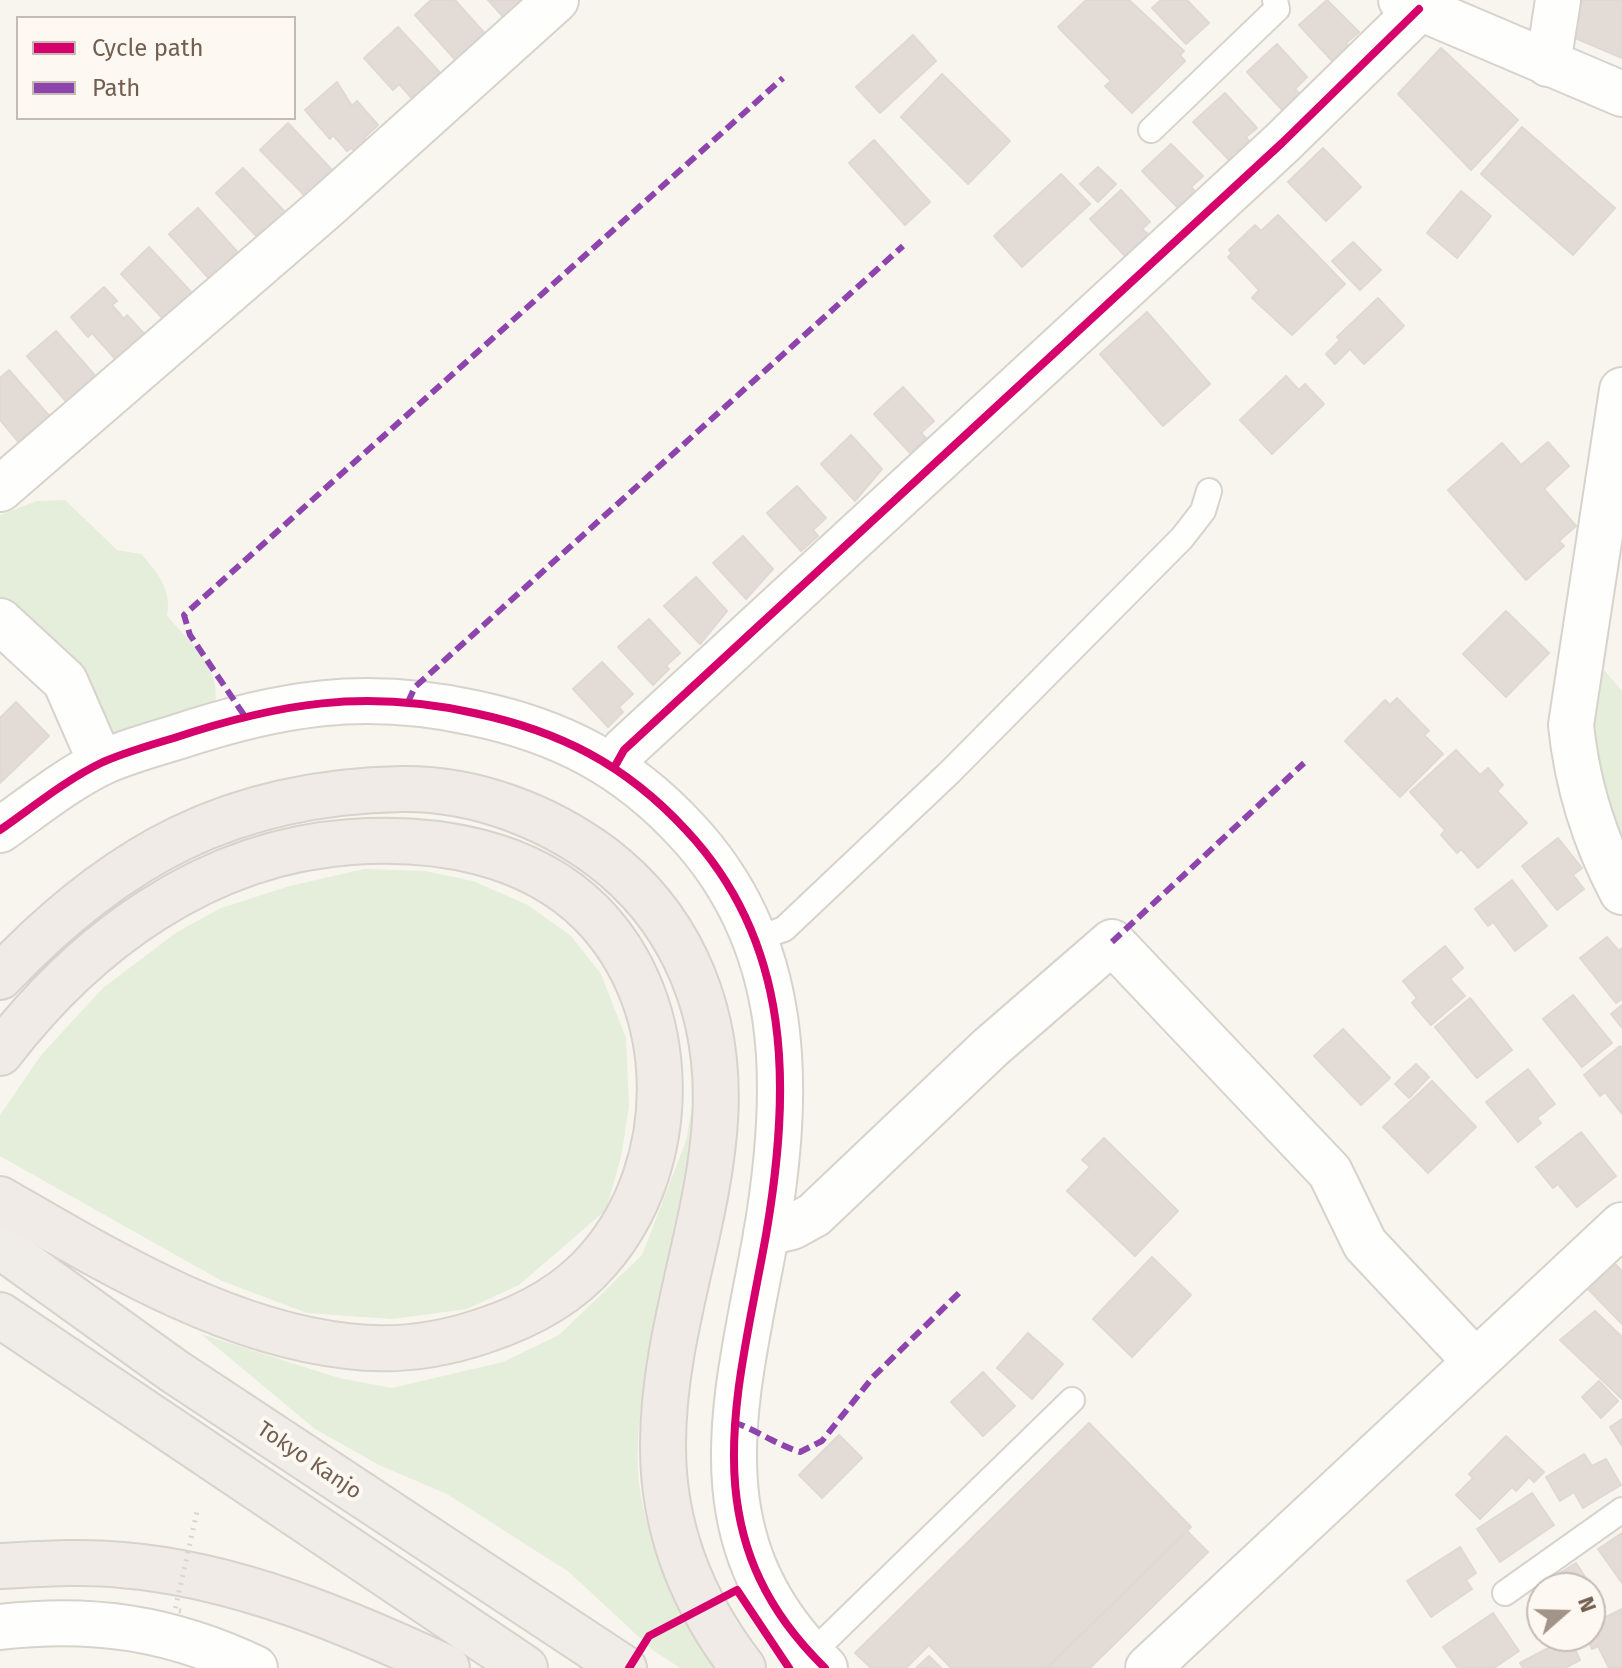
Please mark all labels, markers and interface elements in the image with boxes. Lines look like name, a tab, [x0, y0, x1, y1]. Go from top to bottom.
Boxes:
legend	[16, 16, 296, 120]
text: Cycle path	[92, 34, 204, 62]
text: Path	[92, 74, 140, 102]
street label: Tokyo Kanjo	[252, 1416, 366, 1506]
north arrow	[1526, 1572, 1606, 1652]
text: N	[1572, 1593, 1602, 1616]

